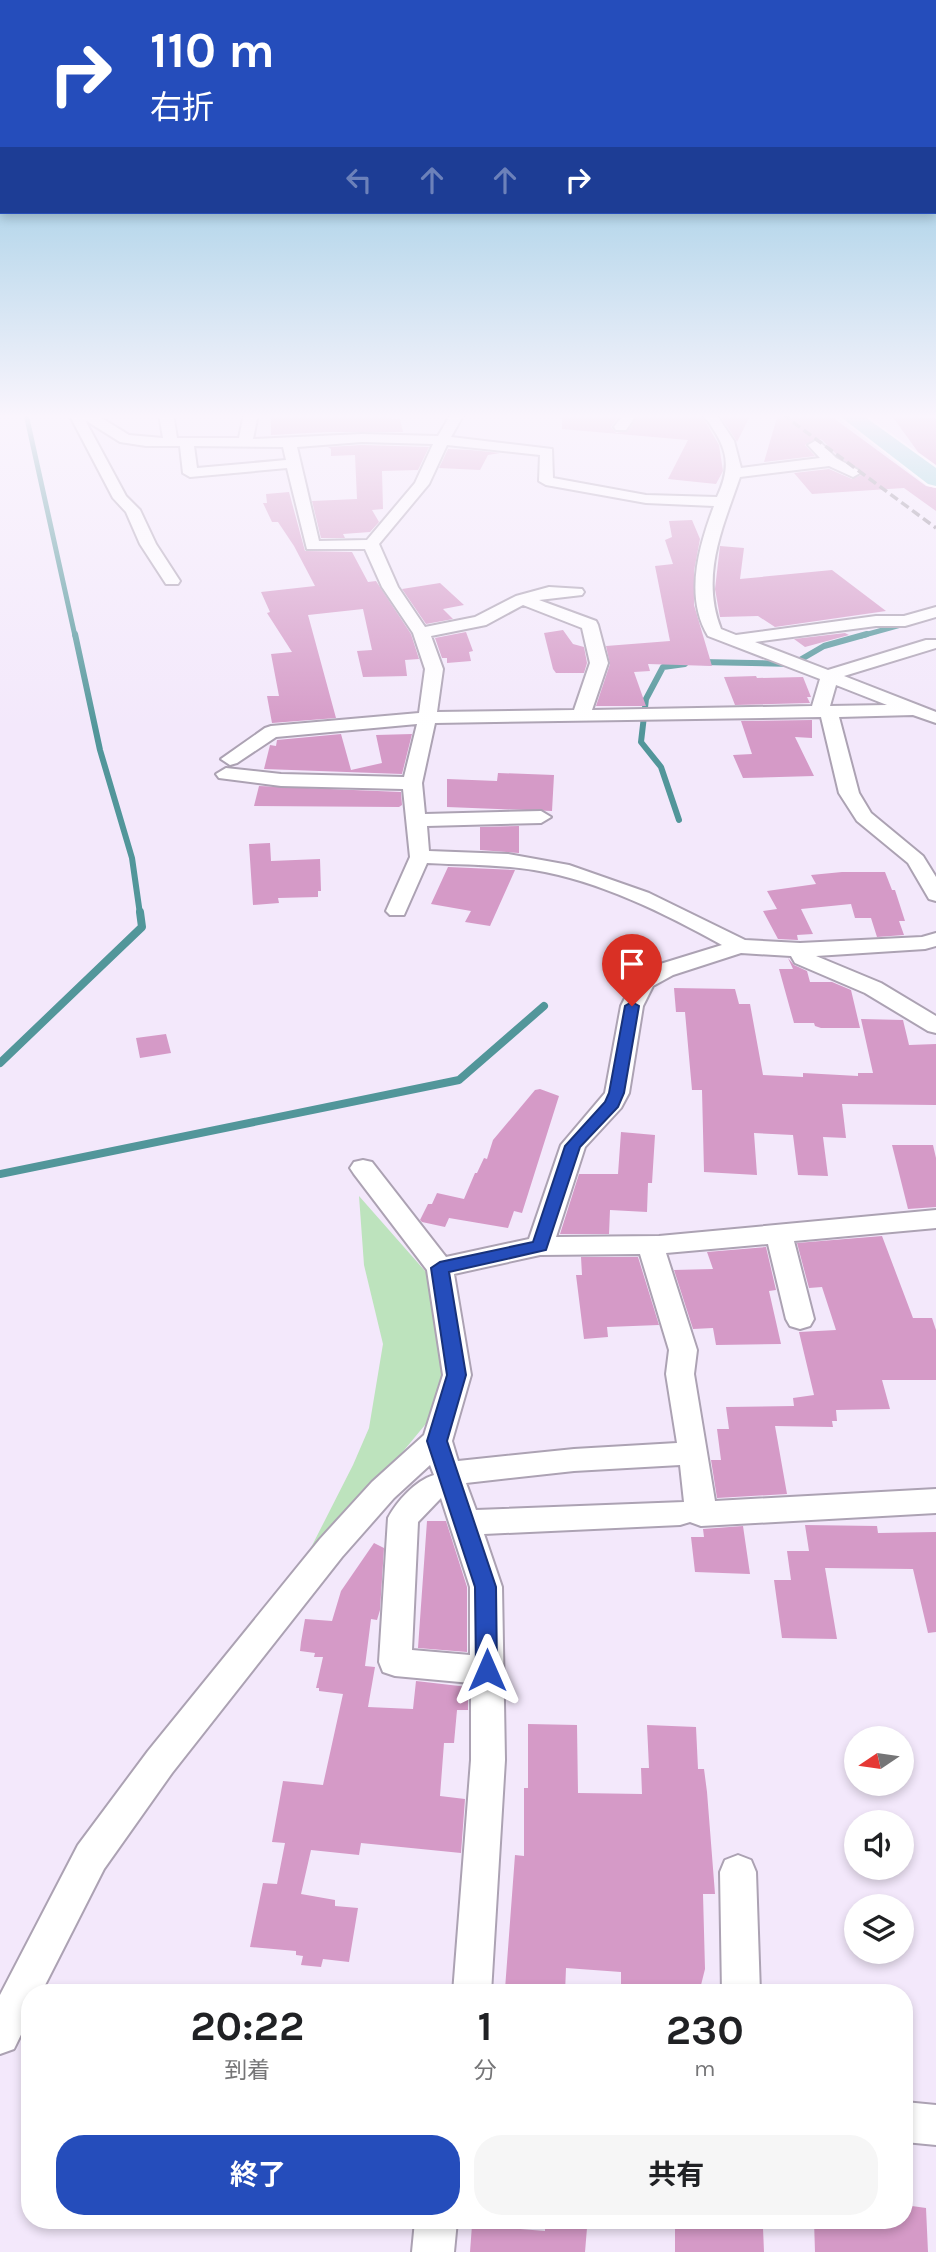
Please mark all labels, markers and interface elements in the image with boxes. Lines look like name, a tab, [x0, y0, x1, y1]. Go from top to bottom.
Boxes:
text: 110 m	[150, 22, 275, 79]
icon: right	[35, 28, 126, 119]
text: 右折	[150, 89, 214, 126]
icon: left	[340, 161, 378, 199]
icon: ahead	[413, 161, 451, 199]
icon: ahead	[486, 161, 524, 199]
icon: right	[559, 161, 597, 199]
pin	[602, 934, 662, 1006]
icon: arrive	[613, 945, 651, 983]
position arrow	[450, 1633, 524, 1707]
north arrow	[844, 1726, 914, 1796]
map controls	[844, 1726, 914, 1964]
button: sound	[844, 1810, 914, 1880]
button: layers	[844, 1894, 914, 1964]
text: 20:22	[190, 2001, 304, 2051]
text: 1	[478, 2001, 492, 2051]
text: 230	[666, 2005, 744, 2055]
text: m	[694, 2055, 716, 2082]
text: 到着	[224, 2057, 270, 2084]
text: 分	[474, 2057, 497, 2084]
button: 終了	[56, 2135, 460, 2215]
button: 共有	[474, 2135, 878, 2215]

